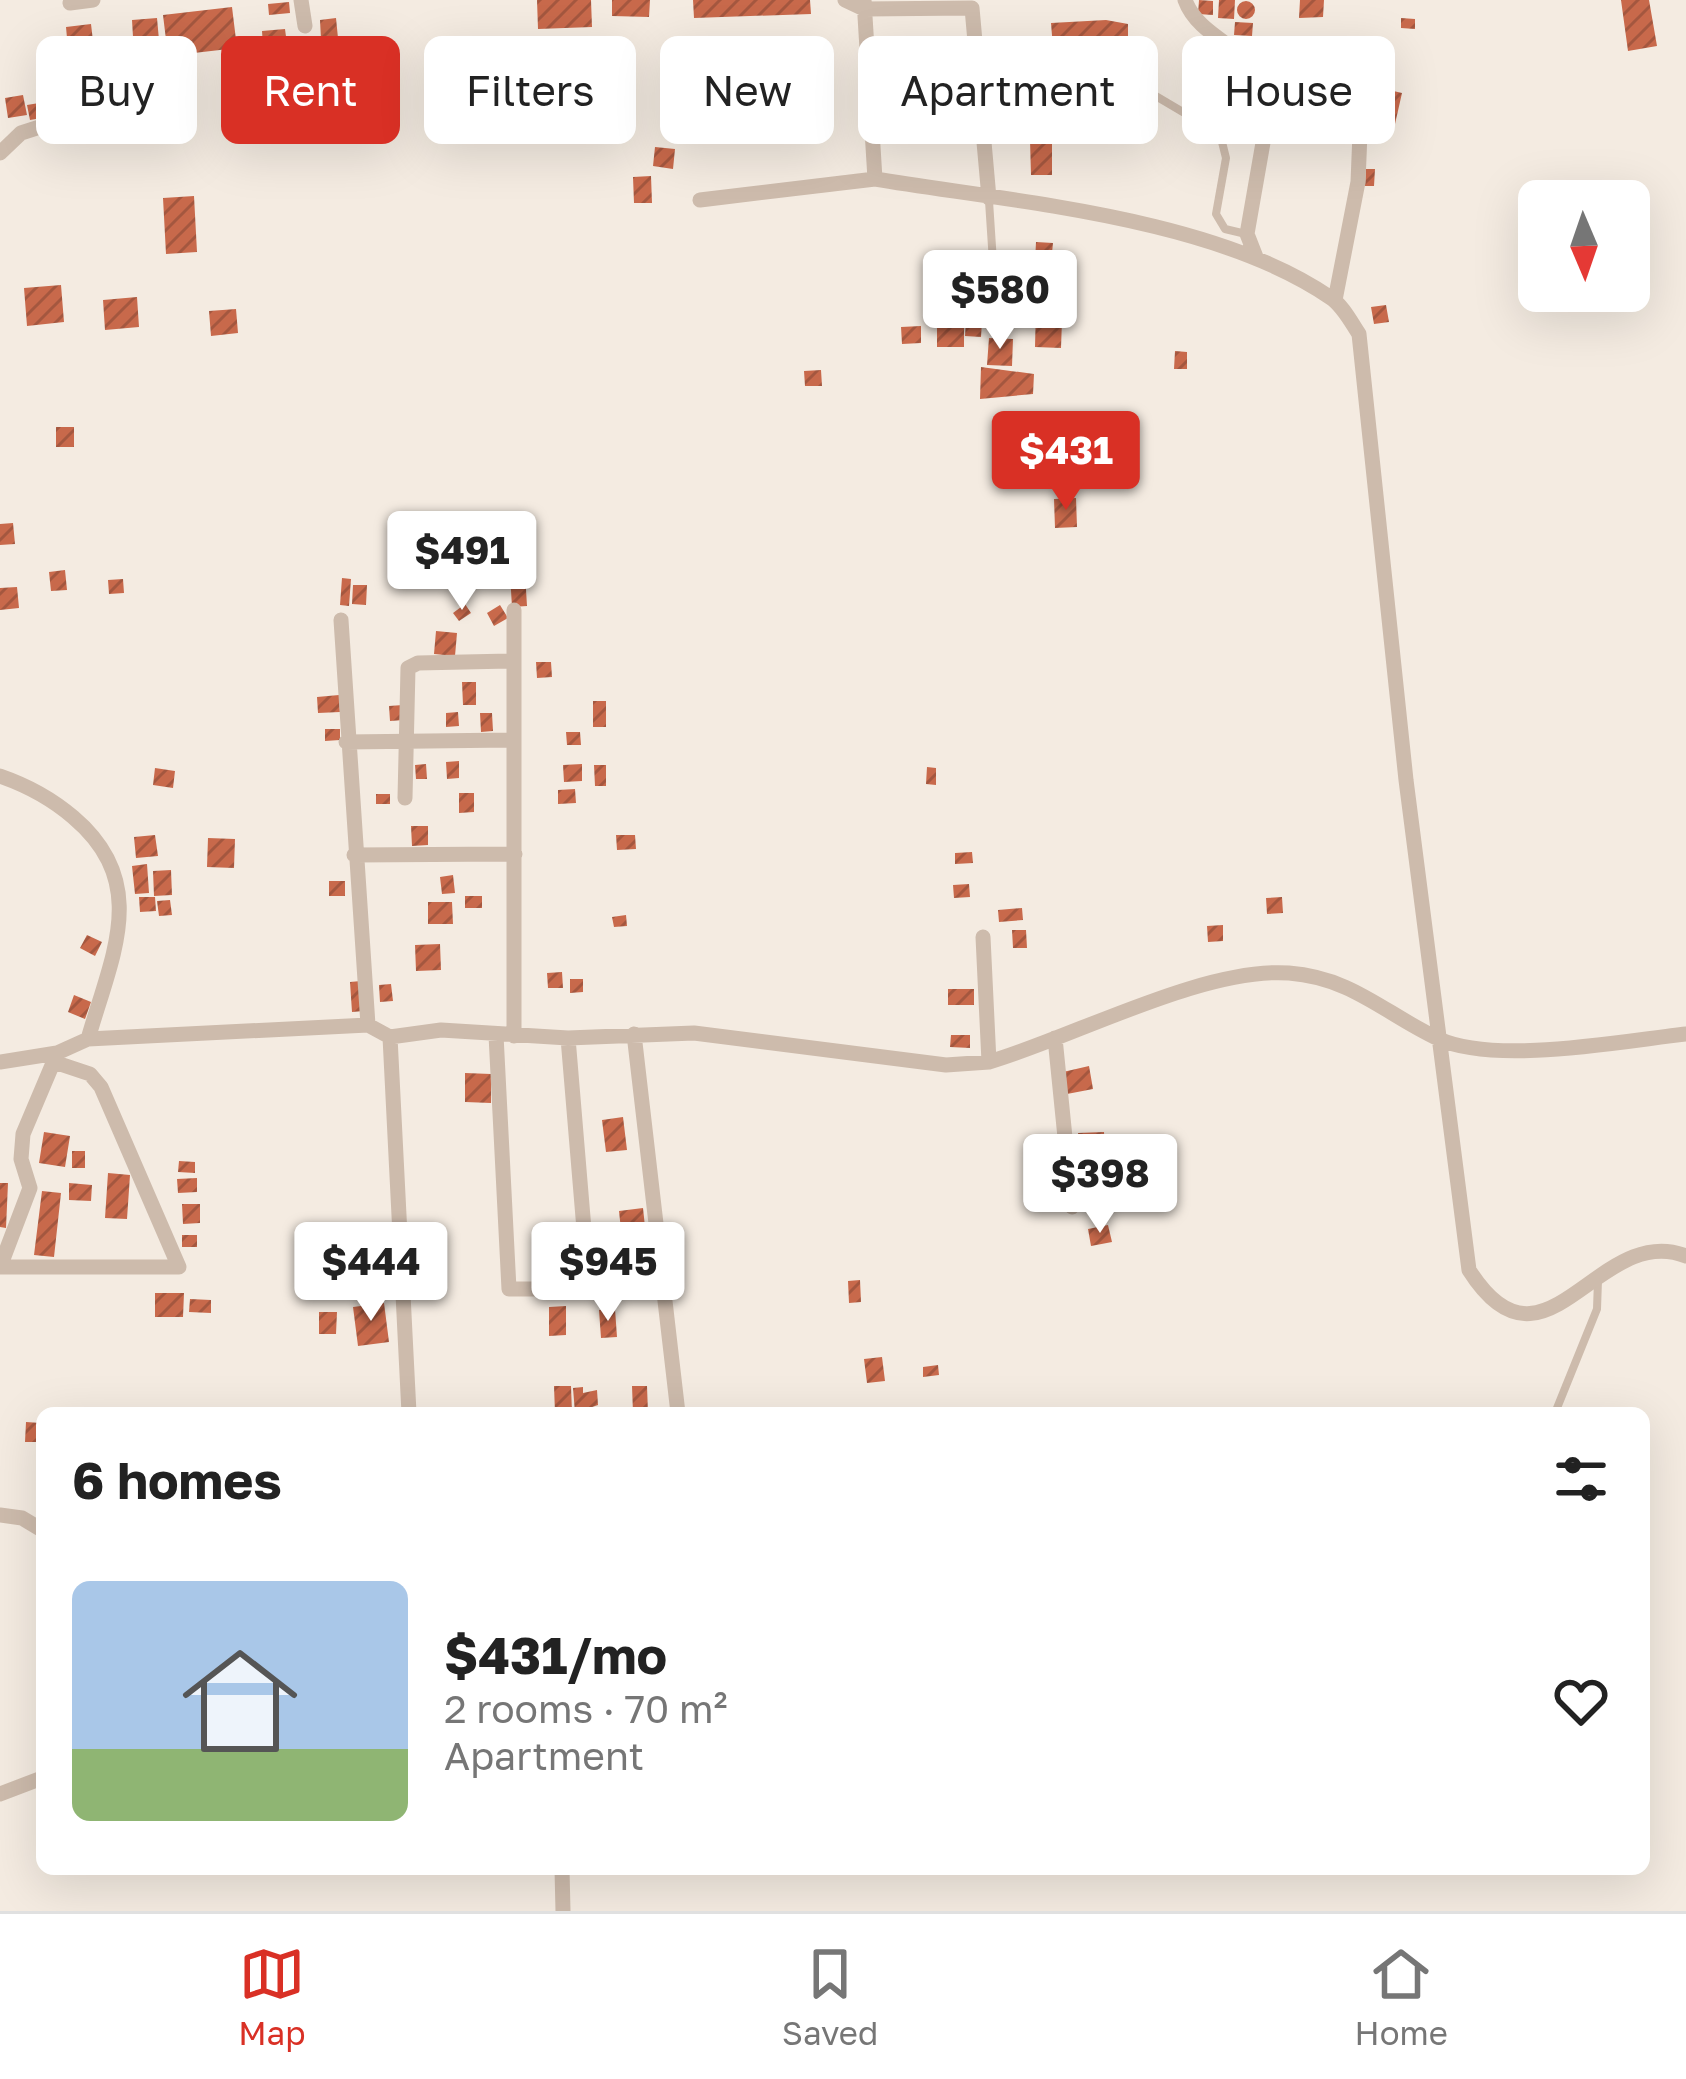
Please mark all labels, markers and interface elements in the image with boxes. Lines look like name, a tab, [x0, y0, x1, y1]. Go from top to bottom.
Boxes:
chip: Buy	[36, 36, 197, 144]
chip: Rent	[221, 36, 400, 144]
chip: Filters	[424, 36, 636, 144]
chip: New	[660, 36, 834, 144]
chip: Apartment	[858, 36, 1158, 144]
chip: House	[1182, 36, 1395, 144]
north arrow	[1518, 180, 1650, 312]
map controls	[1518, 180, 1650, 312]
pin: $580	[929, 250, 1071, 352]
text: $580	[950, 265, 1050, 312]
pin: $431	[995, 411, 1137, 513]
text: $431	[1019, 426, 1113, 473]
pin: $491	[391, 511, 533, 613]
text: $491	[414, 526, 510, 573]
pin: $398	[1029, 1134, 1171, 1236]
text: $398	[1050, 1149, 1150, 1196]
pin: $444	[300, 1222, 442, 1324]
pin: $945	[537, 1222, 679, 1324]
text: $444	[321, 1237, 421, 1284]
text: $945	[558, 1237, 658, 1284]
icon: filters	[1548, 1446, 1614, 1512]
text: 6 homes	[72, 1449, 282, 1510]
text: $431/mo	[444, 1624, 667, 1685]
icon: home	[168, 1629, 312, 1773]
icon: heart	[1548, 1668, 1614, 1734]
text: 2 rooms · 70 m²	[444, 1685, 728, 1732]
text: Apartment	[444, 1732, 644, 1779]
tab: Map	[238, 1941, 306, 2052]
tab: Saved	[782, 1941, 878, 2052]
tab: Home	[1355, 1941, 1448, 2052]

